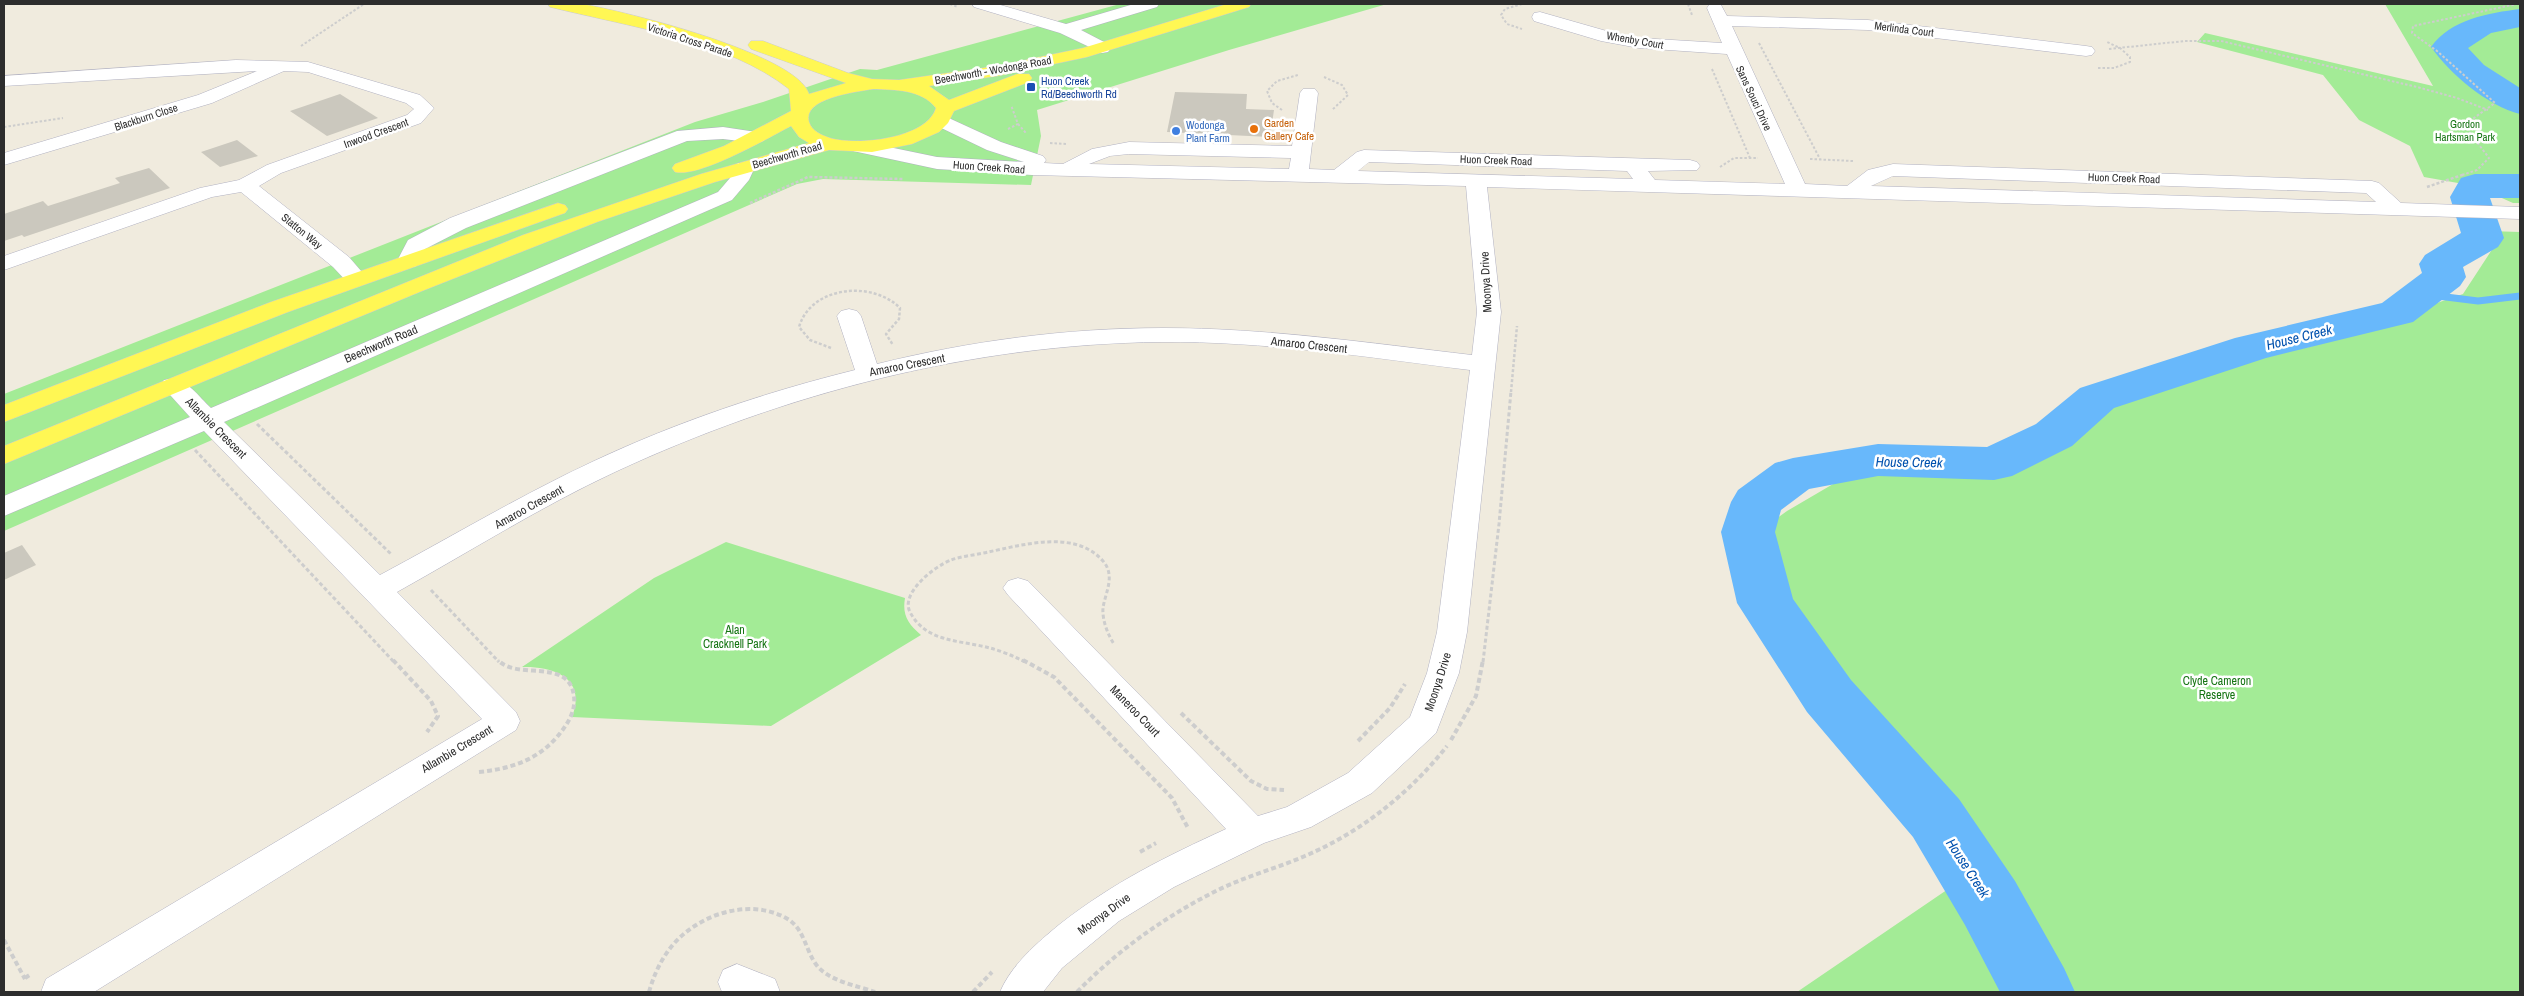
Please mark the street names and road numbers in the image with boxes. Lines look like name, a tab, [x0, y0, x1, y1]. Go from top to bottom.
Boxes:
street label: Merlinda Court	[1874, 18, 1935, 40]
street label: Victoria Cross Parade	[646, 20, 734, 60]
street label: Whenby Court	[1605, 28, 1665, 52]
street label: Beechworth - Wodonga Road	[934, 53, 1052, 87]
street label: Sans Souci Drive	[1733, 63, 1775, 133]
street label: Blackburn Close	[113, 100, 179, 134]
street label: Inwood Crescent	[342, 115, 411, 151]
street label: Beechworth Road	[751, 138, 823, 172]
street label: Huon Creek Road	[1460, 152, 1532, 168]
street label: Huon Creek Road	[952, 157, 1026, 177]
street label: Huon Creek Road	[2088, 170, 2160, 186]
street label: Statton Way	[279, 210, 326, 252]
street label: Moonya Drive	[1476, 251, 1496, 313]
street label: Beechworth Road	[342, 321, 420, 367]
street label: Amaroo Crescent	[1269, 333, 1348, 357]
street label: Amaroo Crescent	[867, 350, 946, 380]
street label: Allambie Crescent	[181, 393, 250, 462]
street label: Amaroo Crescent	[491, 481, 567, 533]
street label: Moonya Drive	[1421, 650, 1455, 714]
street label: Maneroo Court	[1106, 682, 1164, 740]
street label: Allambie Crescent	[418, 721, 496, 777]
street label: Moonya Drive	[1075, 890, 1133, 938]

